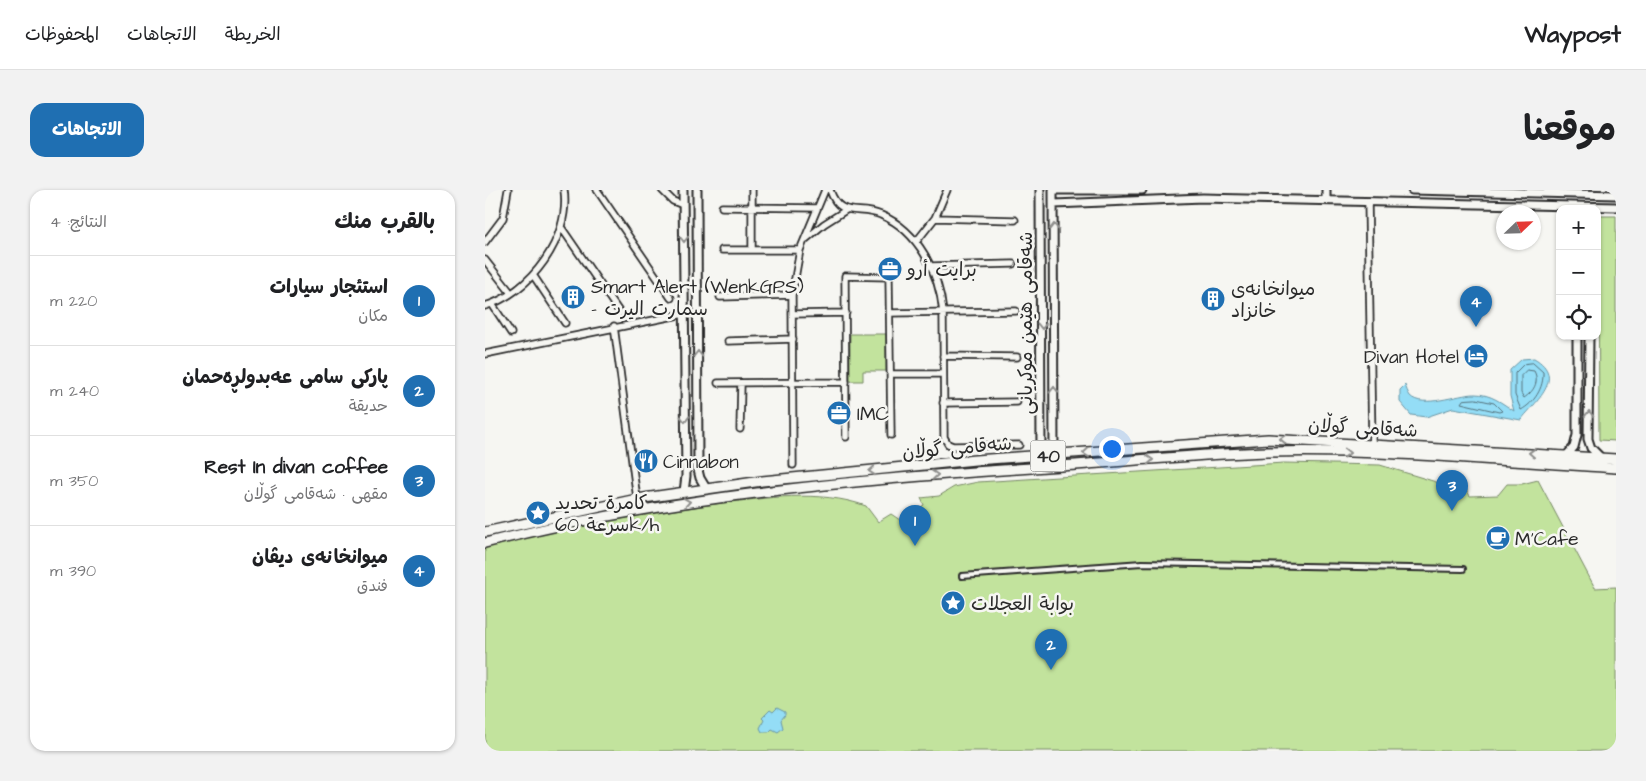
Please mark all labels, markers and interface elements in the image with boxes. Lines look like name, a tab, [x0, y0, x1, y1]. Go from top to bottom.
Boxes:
text: Waypost	[1524, 18, 1621, 52]
text: المحفوظات	[25, 22, 99, 47]
text: الاتجاهات	[127, 22, 197, 47]
text: الخريطة	[225, 22, 281, 47]
button: الاتجاهات	[30, 103, 144, 157]
text: موقعنا	[1523, 105, 1616, 154]
north arrow	[1496, 205, 1541, 250]
map controls	[1556, 205, 1601, 340]
button: +	[1556, 205, 1601, 250]
text: بالقرب منك	[334, 207, 435, 236]
text: النتائج: 4	[50, 211, 107, 233]
one-way arrow	[1049, 223, 1059, 230]
street label: شەقامی هێمن موکریانی	[1013, 232, 1040, 414]
one-way arrow	[679, 235, 689, 243]
button: −	[1556, 250, 1601, 295]
office icon: برايت أرو	[877, 256, 903, 282]
place label: برايت أرو	[905, 257, 977, 284]
text: استئجار سيارات	[270, 274, 388, 301]
place label: Smart Alert (WenkGPS) - سمارت اليرت	[591, 274, 804, 323]
place label: میوانخانەی خانزاد	[1231, 276, 1315, 325]
building icon: Smart Alert (WenkGPS) - سمارت اليرت	[560, 284, 586, 310]
building icon: میوانخانەی خانزاد	[1200, 286, 1226, 312]
pin: 4	[1460, 286, 1492, 327]
text: 220 m	[50, 290, 97, 312]
text: 1	[418, 290, 420, 312]
button: locate	[1556, 295, 1601, 340]
text: مكان	[358, 305, 388, 327]
one-way arrow	[1037, 322, 1047, 330]
hotel icon: Divan Hotel	[1463, 343, 1489, 369]
place label: Divan Hotel	[1364, 344, 1459, 371]
one-way arrow	[693, 350, 703, 358]
text: پارکی سامی عەبدولڕەحمان	[182, 364, 388, 391]
text: 240 m	[50, 380, 99, 402]
text: 2	[414, 380, 424, 402]
one-way arrow	[1049, 385, 1059, 393]
text: حديقة	[349, 395, 388, 417]
office icon: IMC	[826, 400, 852, 426]
place label: IMC	[857, 401, 890, 428]
one-way arrow	[1583, 410, 1594, 418]
street label: شەقامی گوڵان	[1307, 411, 1419, 445]
one-way arrow	[680, 415, 690, 423]
street label: شەقامی گوڵان	[901, 429, 1013, 467]
one-way arrow	[1279, 434, 1287, 445]
your location	[1099, 436, 1125, 462]
road number: 40	[1031, 440, 1065, 472]
one-way arrow	[1082, 447, 1090, 458]
restaurant icon: Cinnabon	[633, 448, 659, 474]
one-way arrow	[1344, 448, 1351, 458]
one-way arrow	[1528, 448, 1536, 459]
place label: Cinnabon	[663, 449, 739, 476]
text: Rest In divan coffee	[204, 454, 388, 481]
one-way arrow	[1146, 455, 1154, 466]
one-way arrow	[867, 465, 875, 476]
text: 350 m	[50, 470, 98, 492]
text: 3	[415, 470, 423, 492]
one-way arrow	[932, 470, 940, 481]
pin: 3	[1436, 470, 1468, 511]
text: مقهى · شەقامی گوڵان	[244, 483, 388, 505]
place label: كامرة تحديد سرعة 60k/h	[555, 490, 660, 539]
one-way arrow	[683, 498, 691, 508]
place icon: كامرة تحديد سرعة 60k/h	[525, 500, 551, 526]
pin: 1	[899, 505, 931, 546]
cafe icon: M'Cafe	[1485, 525, 1511, 551]
place label: M'Cafe	[1515, 526, 1578, 553]
text: میوانخانەی دیڤان	[252, 544, 388, 571]
text: 390 m	[50, 560, 96, 582]
text: 4	[414, 560, 424, 582]
text: فندق	[357, 575, 388, 597]
place icon: بوابة العجلات	[940, 590, 966, 616]
place label: بوابة العجلات	[971, 591, 1074, 618]
pin: 2	[1035, 629, 1067, 670]

